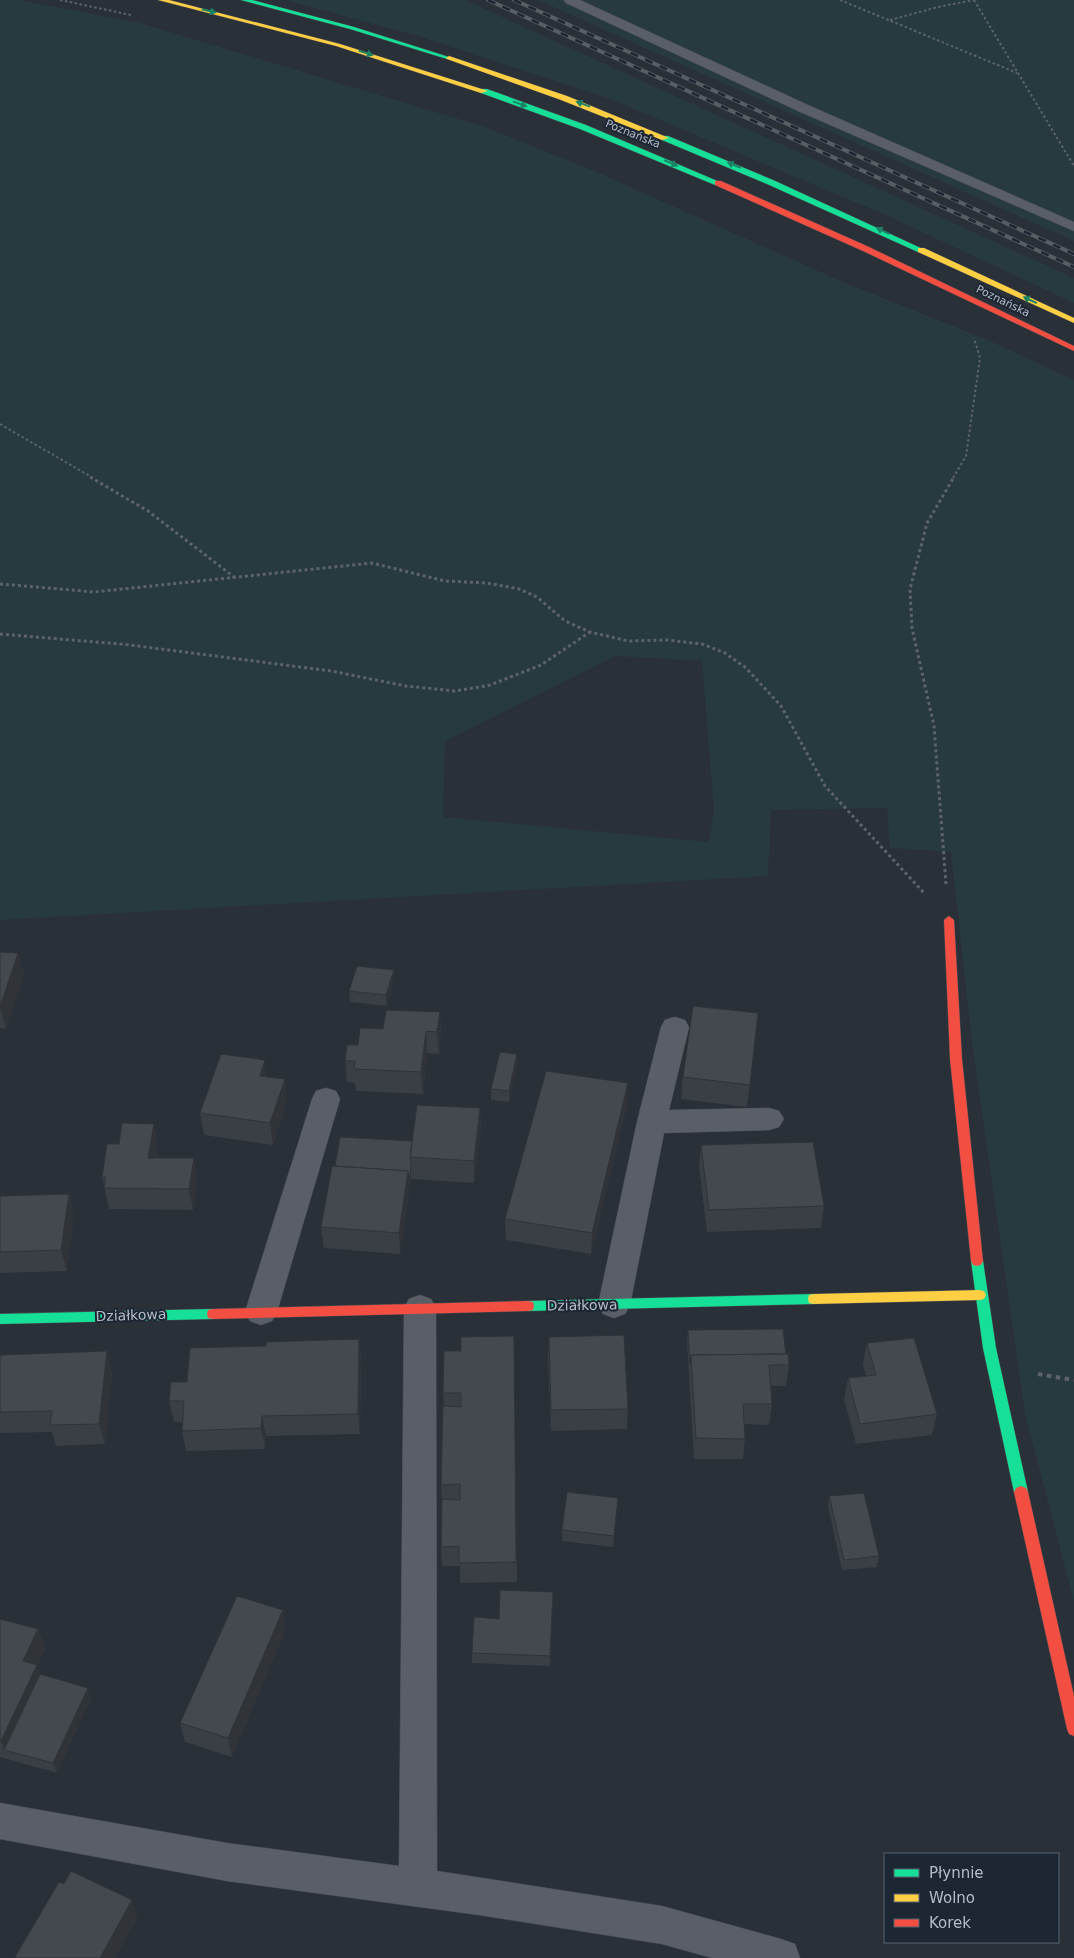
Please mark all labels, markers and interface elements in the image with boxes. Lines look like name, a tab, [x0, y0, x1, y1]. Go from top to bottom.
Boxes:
one-way arrow	[201, 7, 216, 15]
one-way arrow	[358, 49, 373, 57]
one-way arrow	[513, 100, 528, 108]
one-way arrow	[576, 100, 591, 107]
street label: Poznańska	[604, 117, 662, 151]
one-way arrow	[664, 159, 679, 167]
one-way arrow	[727, 160, 741, 168]
one-way arrow	[876, 227, 890, 235]
street label: Poznańska	[974, 282, 1032, 320]
one-way arrow	[1023, 296, 1037, 304]
street label: Działkowa	[546, 1296, 618, 1314]
street label: Działkowa	[95, 1306, 167, 1324]
legend	[884, 1853, 1059, 1943]
text: Płynnie	[929, 1864, 984, 1882]
text: Wolno	[929, 1889, 975, 1907]
text: Korek	[929, 1914, 971, 1932]

